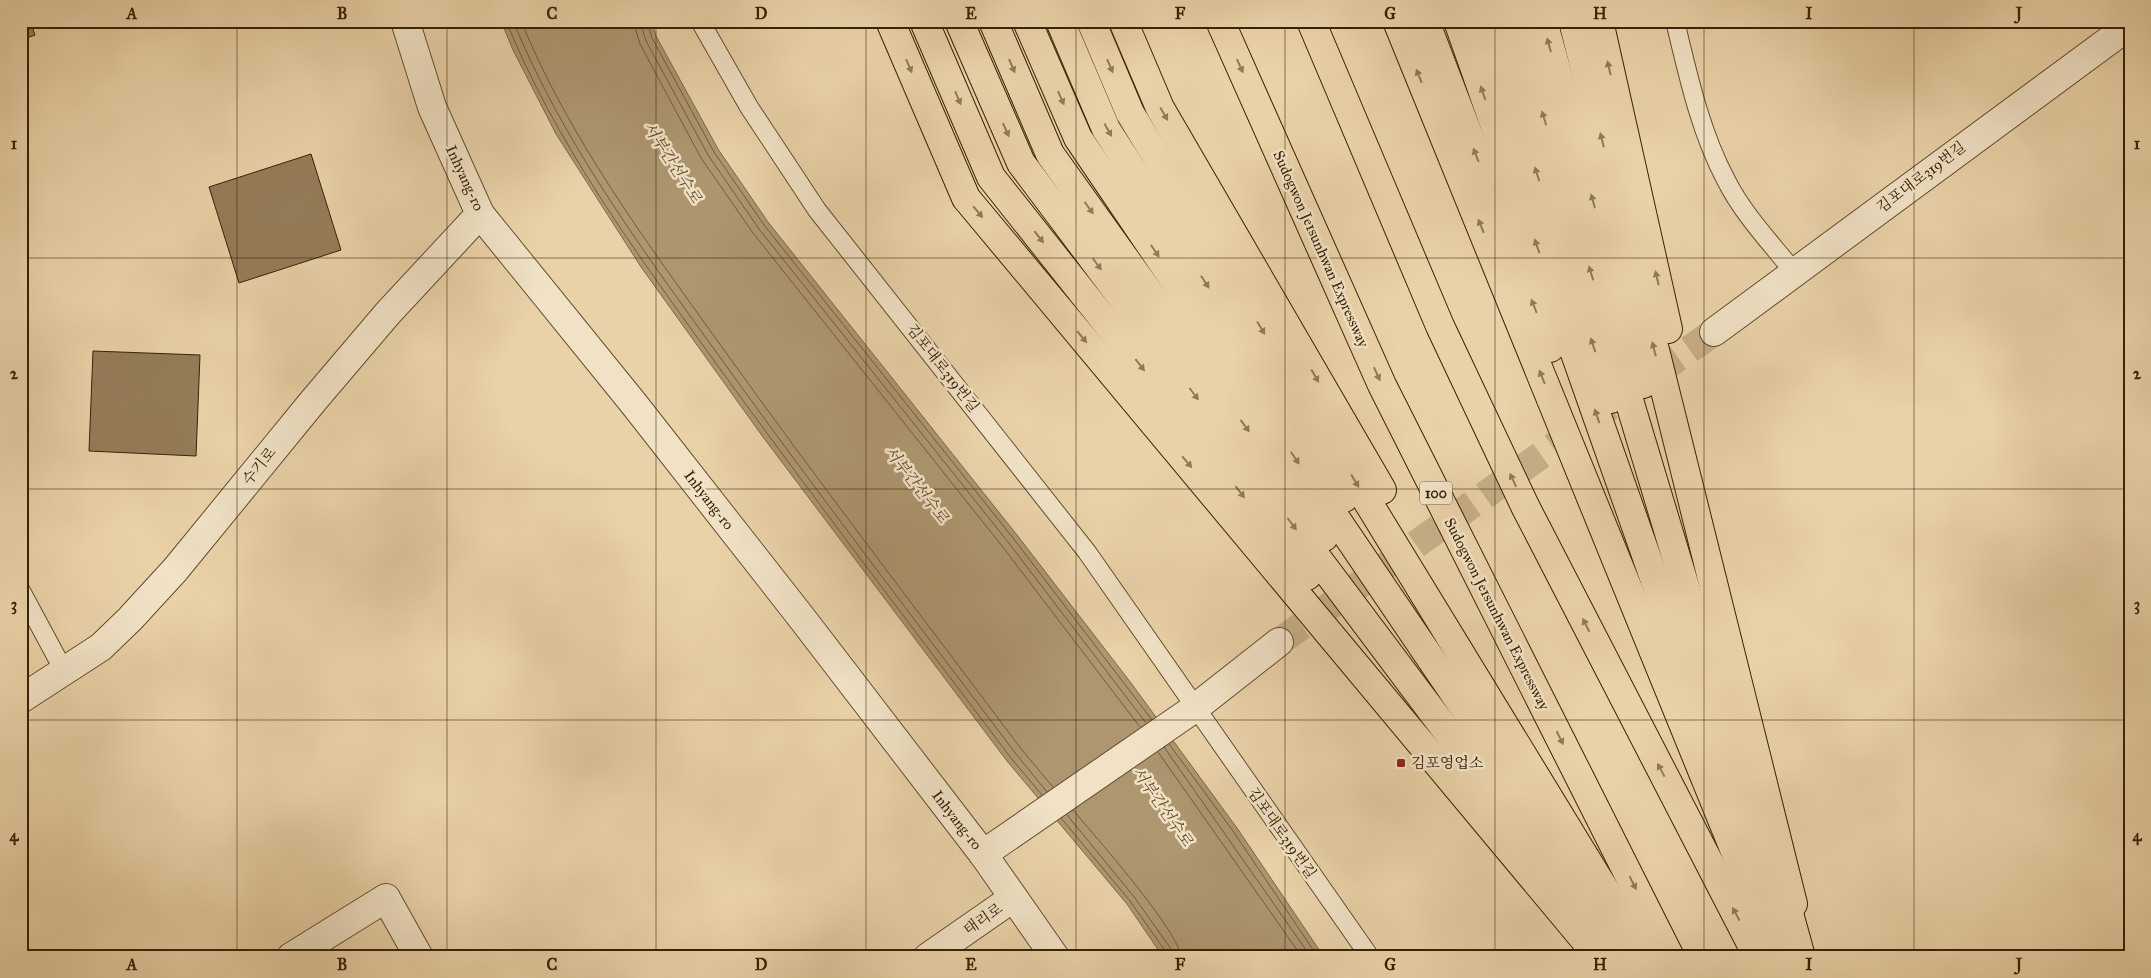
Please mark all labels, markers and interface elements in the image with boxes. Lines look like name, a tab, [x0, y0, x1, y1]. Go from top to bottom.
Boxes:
text: A	[126, 4, 138, 23]
text: B	[337, 4, 347, 23]
text: C	[547, 4, 558, 23]
text: D	[755, 4, 768, 23]
text: E	[965, 4, 977, 23]
text: F	[1175, 4, 1186, 23]
text: G	[1384, 4, 1396, 23]
text: H	[1593, 4, 1607, 23]
text: I	[1806, 4, 1813, 23]
text: J	[2014, 4, 2023, 24]
one-way arrow	[1545, 37, 1553, 52]
one-way arrow	[906, 59, 914, 73]
one-way arrow	[1009, 59, 1017, 73]
one-way arrow	[1106, 59, 1114, 74]
one-way arrow	[1236, 59, 1244, 73]
one-way arrow	[1605, 60, 1613, 75]
one-way arrow	[1415, 68, 1423, 83]
one-way arrow	[1479, 85, 1486, 100]
one-way arrow	[954, 91, 962, 105]
one-way arrow	[1057, 91, 1065, 105]
one-way arrow	[1159, 107, 1168, 121]
one-way arrow	[1539, 110, 1547, 125]
water label: 서부간선수로	[639, 118, 706, 207]
one-way arrow	[1003, 123, 1011, 137]
one-way arrow	[1103, 123, 1112, 137]
one-way arrow	[1598, 133, 1606, 148]
text: 1	[11, 134, 18, 153]
text: 1	[2134, 134, 2141, 153]
street label: 김포대로319번길	[1873, 138, 1969, 216]
street label: Inhyang-ro	[442, 142, 488, 214]
one-way arrow	[1472, 147, 1479, 162]
street label: Sudogwon Je1sunhwan Expressway	[1268, 148, 1373, 351]
one-way arrow	[1533, 166, 1540, 181]
one-way arrow	[1588, 194, 1596, 209]
one-way arrow	[1084, 201, 1094, 215]
one-way arrow	[972, 206, 984, 218]
one-way arrow	[1476, 219, 1484, 234]
one-way arrow	[1034, 230, 1044, 244]
one-way arrow	[1533, 238, 1541, 253]
one-way arrow	[1150, 244, 1160, 258]
one-way arrow	[1091, 257, 1102, 270]
one-way arrow	[1586, 266, 1594, 281]
one-way arrow	[1653, 270, 1661, 285]
one-way arrow	[1200, 275, 1209, 288]
one-way arrow	[1530, 299, 1537, 314]
street label: 김포대로319번길	[903, 320, 983, 416]
one-way arrow	[1256, 321, 1266, 334]
one-way arrow	[1077, 330, 1088, 343]
one-way arrow	[1589, 337, 1596, 352]
one-way arrow	[1650, 342, 1658, 357]
one-way arrow	[1134, 358, 1145, 371]
text: 2	[10, 364, 19, 383]
text: 2	[2133, 364, 2142, 383]
one-way arrow	[1374, 367, 1382, 381]
one-way arrow	[1311, 369, 1320, 382]
one-way arrow	[1538, 369, 1546, 384]
one-way arrow	[1189, 387, 1199, 401]
one-way arrow	[1593, 408, 1600, 423]
one-way arrow	[1240, 419, 1250, 433]
water label: 서부간선수로	[881, 442, 953, 527]
street label: 수기로	[238, 443, 280, 489]
one-way arrow	[1290, 451, 1300, 465]
one-way arrow	[1181, 455, 1192, 468]
street label: Inhyang-ro	[680, 467, 738, 534]
one-way arrow	[1508, 473, 1516, 487]
one-way arrow	[1350, 475, 1360, 488]
road number: 100	[1420, 482, 1452, 504]
one-way arrow	[1235, 485, 1246, 498]
street label: Sudogwon Je1sunhwan Expressway	[1440, 515, 1554, 714]
one-way arrow	[1286, 517, 1297, 530]
text: 3	[11, 595, 17, 615]
text: 3	[2134, 595, 2140, 615]
one-way arrow	[1582, 618, 1590, 632]
one-way arrow	[1556, 731, 1564, 745]
place label: 김포영업소	[1411, 754, 1484, 772]
marker: 김포영업소	[1395, 757, 1407, 769]
one-way arrow	[1657, 762, 1665, 777]
water label: 서부간선수로	[1128, 763, 1197, 850]
street label: 김포대로319번길	[1244, 784, 1320, 882]
street label: Inhyang-ro	[928, 787, 986, 854]
text: 4	[10, 826, 20, 846]
text: 4	[2133, 826, 2143, 846]
one-way arrow	[1629, 876, 1637, 891]
street label: 태리로	[960, 899, 1006, 939]
one-way arrow	[1732, 906, 1740, 921]
text: A	[126, 955, 138, 974]
text: B	[337, 955, 347, 974]
text: C	[547, 955, 558, 974]
text: D	[755, 955, 768, 974]
text: E	[965, 955, 977, 974]
text: F	[1175, 955, 1186, 974]
text: G	[1384, 955, 1396, 974]
text: H	[1593, 955, 1607, 974]
text: I	[1806, 955, 1813, 974]
text: J	[2014, 955, 2023, 975]

